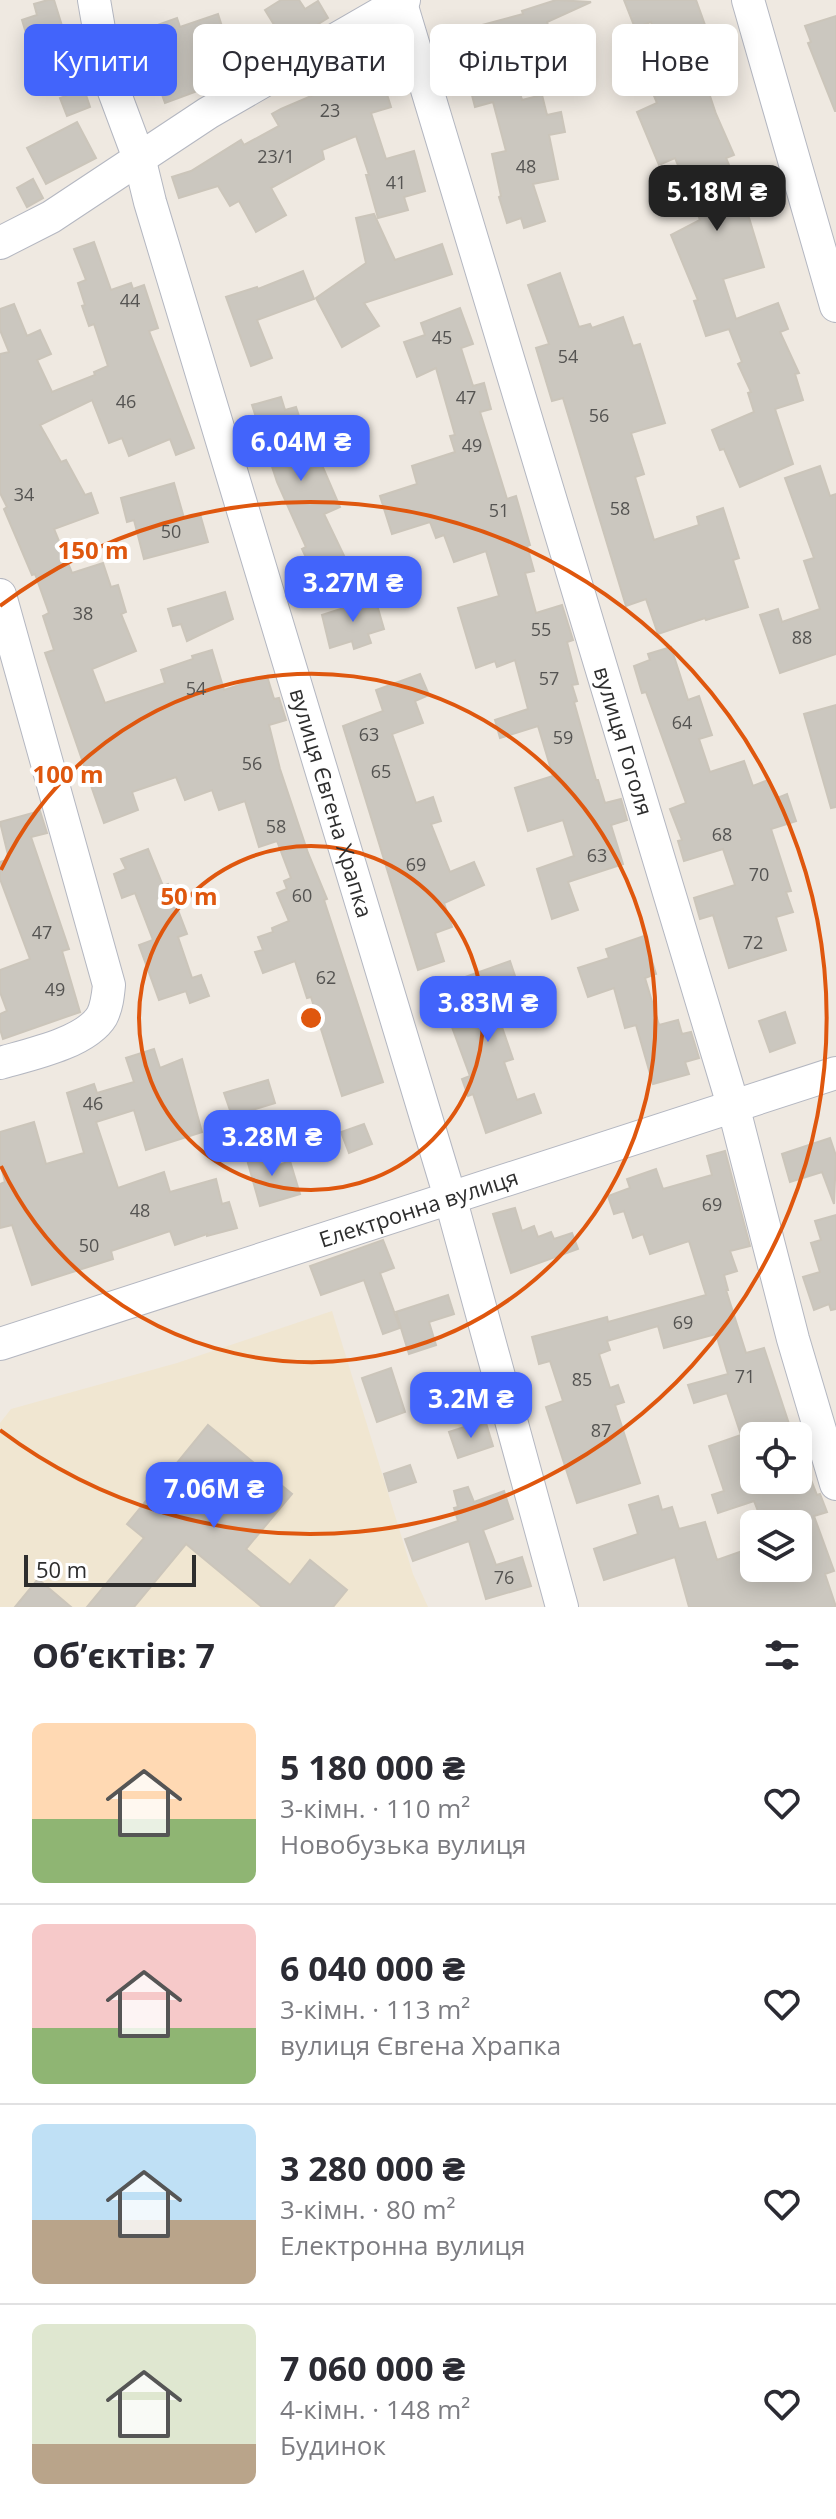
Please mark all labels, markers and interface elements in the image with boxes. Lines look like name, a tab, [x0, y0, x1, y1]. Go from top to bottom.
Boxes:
chip: Купити	[24, 24, 177, 96]
chip: Орендувати	[193, 24, 414, 96]
chip: Фільтри	[430, 24, 596, 96]
chip: Нове	[612, 24, 738, 96]
house number: 23	[320, 98, 340, 122]
house number: 23/1	[257, 144, 295, 168]
house number: 48	[516, 154, 536, 178]
pin: 5.18M ₴	[643, 165, 791, 233]
house number: 41	[386, 170, 406, 194]
text: 5.18M ₴	[667, 173, 767, 209]
house number: 44	[120, 288, 140, 312]
house number: 45	[432, 325, 452, 349]
house number: 54	[558, 344, 578, 368]
house number: 47	[456, 385, 476, 409]
house number: 46	[116, 389, 136, 413]
house number: 56	[589, 403, 609, 427]
pin: 6.04M ₴	[227, 415, 375, 483]
text: 6.04M ₴	[251, 423, 351, 459]
house number: 49	[462, 433, 482, 457]
house number: 34	[14, 482, 34, 506]
house number: 58	[610, 496, 630, 520]
house number: 51	[489, 498, 509, 522]
house number: 50	[161, 519, 181, 543]
text: 150 m	[58, 533, 128, 566]
pin: 3.27M ₴	[279, 556, 427, 624]
text: 3.27M ₴	[303, 564, 403, 600]
house number: 38	[73, 601, 93, 625]
house number: 55	[531, 617, 551, 641]
house number: 88	[792, 625, 812, 649]
street label: вулиця Гоголя	[588, 663, 661, 819]
house number: 57	[539, 666, 559, 690]
house number: 54	[186, 676, 206, 700]
street label: вулиця Євгена Храпка	[283, 684, 381, 921]
house number: 64	[672, 710, 692, 734]
house number: 63	[359, 722, 379, 746]
house number: 59	[553, 725, 573, 749]
house number: 56	[242, 751, 262, 775]
text: 100 m	[33, 757, 103, 790]
house number: 65	[371, 759, 391, 783]
house number: 58	[266, 814, 286, 838]
house number: 68	[712, 822, 732, 846]
house number: 63	[587, 843, 607, 867]
house number: 69	[406, 852, 426, 876]
house number: 70	[749, 862, 769, 886]
text: 50 m	[160, 879, 218, 912]
house number: 60	[292, 883, 312, 907]
house number: 47	[32, 920, 52, 944]
house number: 72	[743, 930, 763, 954]
house number: 62	[316, 965, 336, 989]
pin: 3.83M ₴	[414, 976, 562, 1044]
house number: 49	[45, 977, 65, 1001]
text: 3.83M ₴	[438, 984, 538, 1020]
centre of rings	[297, 1004, 325, 1032]
house number: 46	[83, 1091, 103, 1115]
pin: 3.28M ₴	[198, 1110, 346, 1178]
text: 3.28M ₴	[222, 1118, 322, 1154]
street label: Електронна вулиця	[315, 1161, 522, 1254]
house number: 69	[702, 1192, 722, 1216]
house number: 48	[130, 1198, 150, 1222]
house number: 50	[79, 1233, 99, 1257]
house number: 69	[673, 1310, 693, 1334]
house number: 71	[735, 1364, 755, 1388]
house number: 85	[572, 1367, 592, 1391]
pin: 3.2M ₴	[406, 1372, 536, 1440]
text: 3.2M ₴	[428, 1380, 514, 1416]
house number: 87	[591, 1418, 611, 1442]
map controls	[740, 1422, 812, 1582]
button: locate	[740, 1422, 812, 1494]
pin: 7.06M ₴	[140, 1462, 288, 1530]
text: 7.06M ₴	[164, 1470, 264, 1506]
button: layers	[740, 1510, 812, 1582]
scale bar	[24, 1551, 196, 1587]
text: 50 m	[36, 1554, 87, 1584]
house number: 76	[494, 1565, 514, 1589]
text: Об’єктів: 7	[32, 1632, 215, 1678]
icon: filters	[760, 1633, 804, 1677]
text: 5 180 000 ₴	[280, 1744, 465, 1790]
icon: home	[96, 1755, 192, 1851]
icon: heart	[760, 1781, 804, 1825]
text: 3-кімн. · 110 m²	[280, 1790, 470, 1826]
text: Новобузька вулиця	[280, 1826, 526, 1862]
text: 6 040 000 ₴	[280, 1945, 465, 1991]
icon: home	[96, 1956, 192, 2052]
icon: heart	[760, 1982, 804, 2026]
text: 3-кімн. · 113 m²	[280, 1991, 470, 2027]
text: вулиця Євгена Храпка	[280, 2027, 561, 2063]
text: 3 280 000 ₴	[280, 2145, 465, 2191]
icon: home	[96, 2156, 192, 2252]
icon: heart	[760, 2182, 804, 2226]
text: 3-кімн. · 80 m²	[280, 2191, 456, 2227]
text: Електронна вулиця	[280, 2227, 525, 2263]
text: 7 060 000 ₴	[280, 2345, 465, 2391]
icon: home	[96, 2356, 192, 2452]
icon: heart	[760, 2382, 804, 2426]
text: 4-кімн. · 148 m²	[280, 2391, 470, 2427]
text: Будинок	[280, 2427, 386, 2463]

